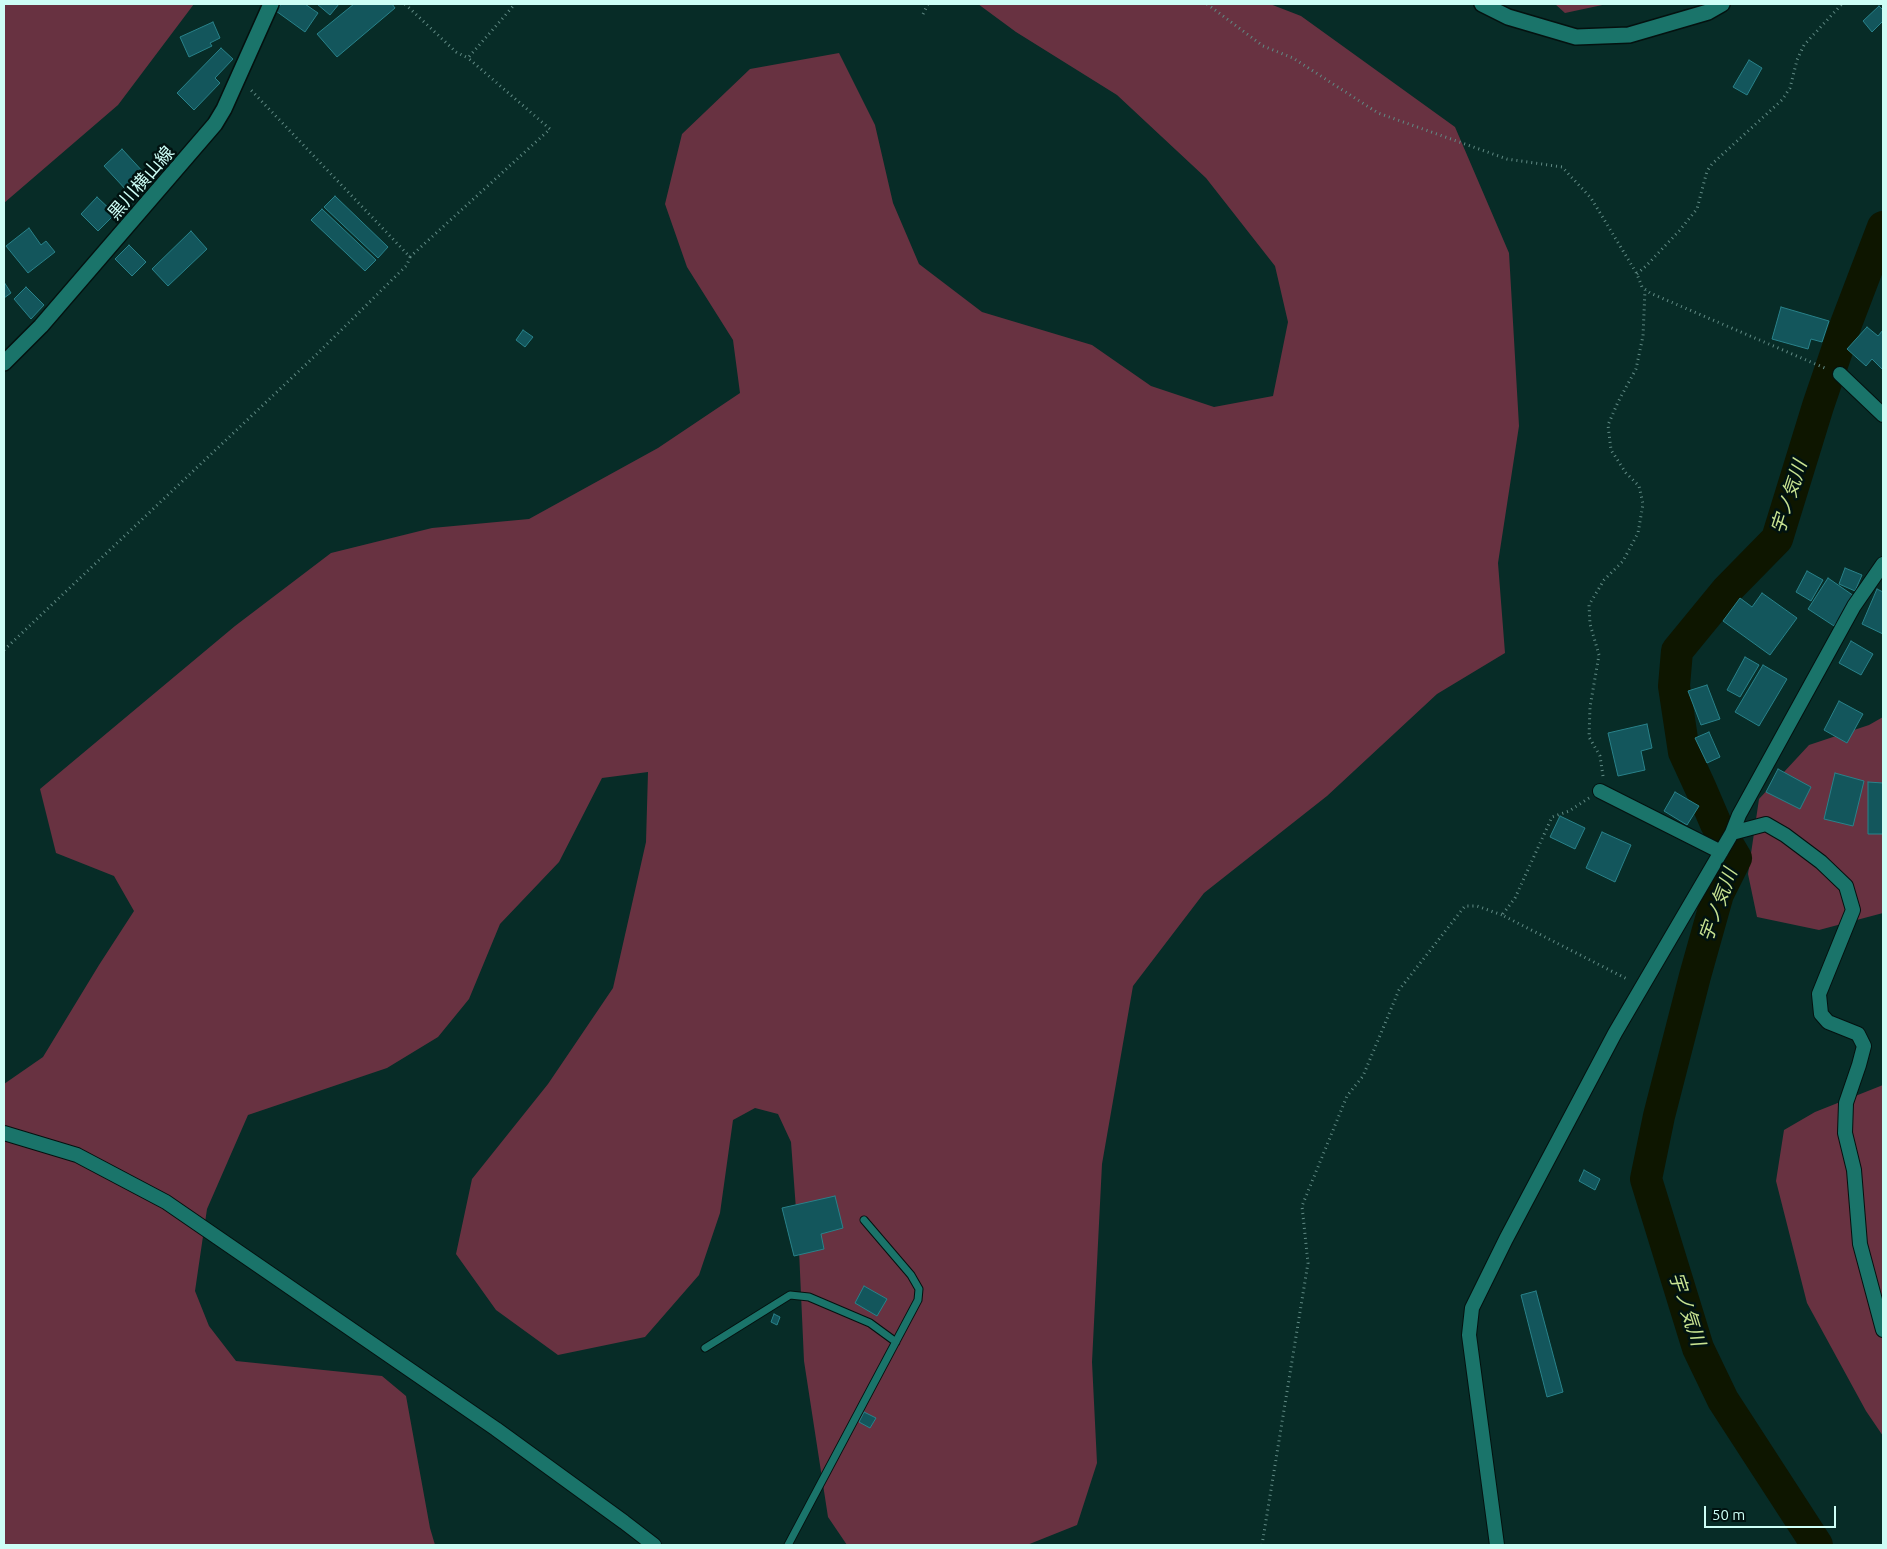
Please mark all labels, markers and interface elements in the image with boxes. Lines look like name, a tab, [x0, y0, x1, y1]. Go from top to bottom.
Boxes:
street label: 黒川横山線	[103, 142, 179, 224]
water label: 宇ノ気川	[1766, 457, 1812, 537]
water label: 宇ノ気川	[1694, 865, 1742, 945]
water label: 宇ノ気川	[1664, 1269, 1710, 1349]
scale bar	[1707, 1496, 1840, 1528]
text: 50 m	[1712, 1506, 1745, 1523]

